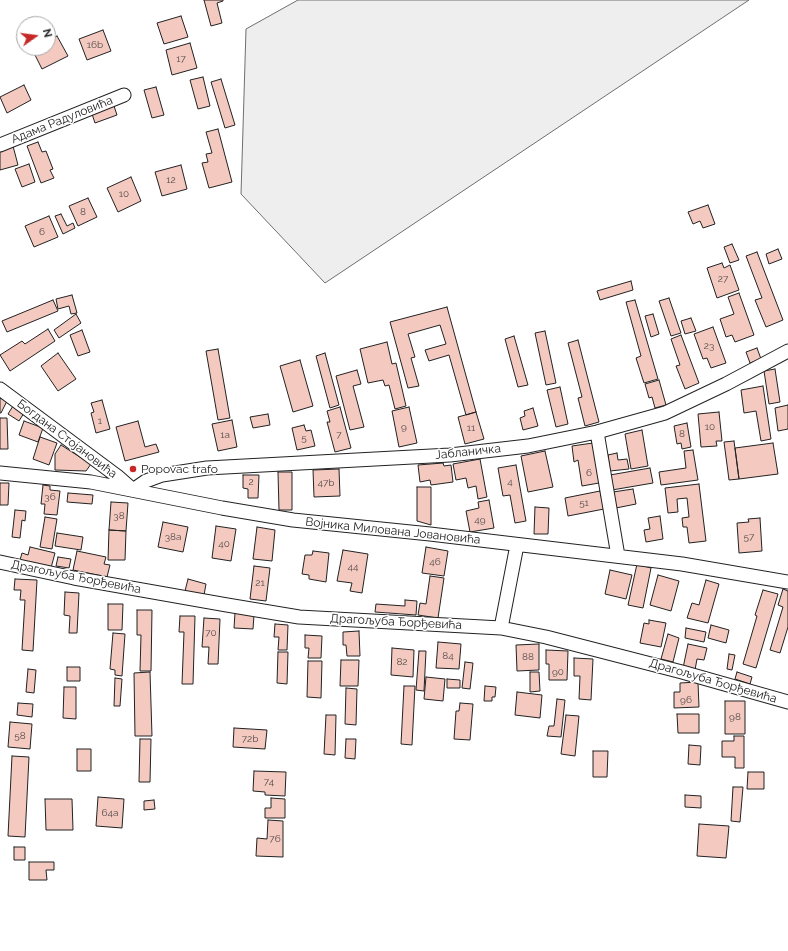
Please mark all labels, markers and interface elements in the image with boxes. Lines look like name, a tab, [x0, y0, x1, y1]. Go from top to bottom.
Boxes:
north arrow	[16, 16, 56, 56]
text: N	[40, 28, 54, 39]
house number: 16b	[87, 39, 103, 51]
house number: 17	[176, 53, 186, 65]
street label: Адама Радуловића	[9, 93, 115, 147]
house number: 12	[166, 174, 176, 186]
house number: 10	[119, 188, 129, 200]
house number: 8	[80, 206, 86, 218]
house number: 6	[39, 226, 45, 238]
house number: 27	[718, 273, 728, 285]
house number: 23	[704, 340, 714, 352]
street label: Богдана Стојановића	[14, 397, 120, 481]
house number: 1	[98, 415, 102, 427]
house number: 9	[401, 421, 407, 433]
house number: 10	[705, 421, 715, 433]
house number: 11	[467, 422, 475, 434]
house number: 8	[679, 428, 685, 440]
house number: 1a	[220, 429, 230, 441]
house number: 7	[336, 429, 342, 441]
house number: 5	[301, 432, 307, 444]
street label: Јабланичка	[434, 441, 502, 463]
place label: Popovac trafo	[141, 462, 218, 476]
marker: Popovac trafo	[128, 464, 138, 474]
house number: 6	[586, 467, 592, 479]
house number: 2	[248, 476, 254, 488]
house number: 4	[507, 476, 513, 488]
house number: 47b	[318, 477, 334, 489]
house number: 36	[44, 491, 56, 503]
house number: 51	[579, 497, 589, 509]
house number: 38	[113, 510, 125, 522]
house number: 49	[474, 514, 486, 526]
street label: Војника Милована Јовановића	[305, 515, 481, 547]
house number: 38a	[165, 531, 181, 543]
house number: 57	[744, 531, 754, 543]
house number: 40	[218, 538, 230, 550]
house number: 46	[429, 556, 441, 568]
street label: Драгољуба Ђорђевића	[10, 557, 142, 597]
house number: 44	[348, 561, 358, 573]
house number: 21	[255, 577, 265, 589]
street label: Драгољуба Ђорђевића	[330, 611, 462, 633]
house number: 70	[205, 627, 217, 639]
house number: 84	[442, 650, 454, 662]
house number: 88	[522, 651, 534, 663]
house number: 82	[396, 656, 408, 668]
street label: Драгољуба Ђорђевића	[647, 656, 779, 706]
house number: 90	[552, 666, 564, 678]
house number: 96	[680, 694, 692, 706]
house number: 98	[729, 711, 741, 723]
house number: 58	[14, 730, 26, 742]
house number: 72b	[242, 733, 258, 745]
house number: 74	[264, 776, 274, 788]
house number: 64a	[102, 807, 118, 819]
house number: 76	[269, 833, 281, 845]

